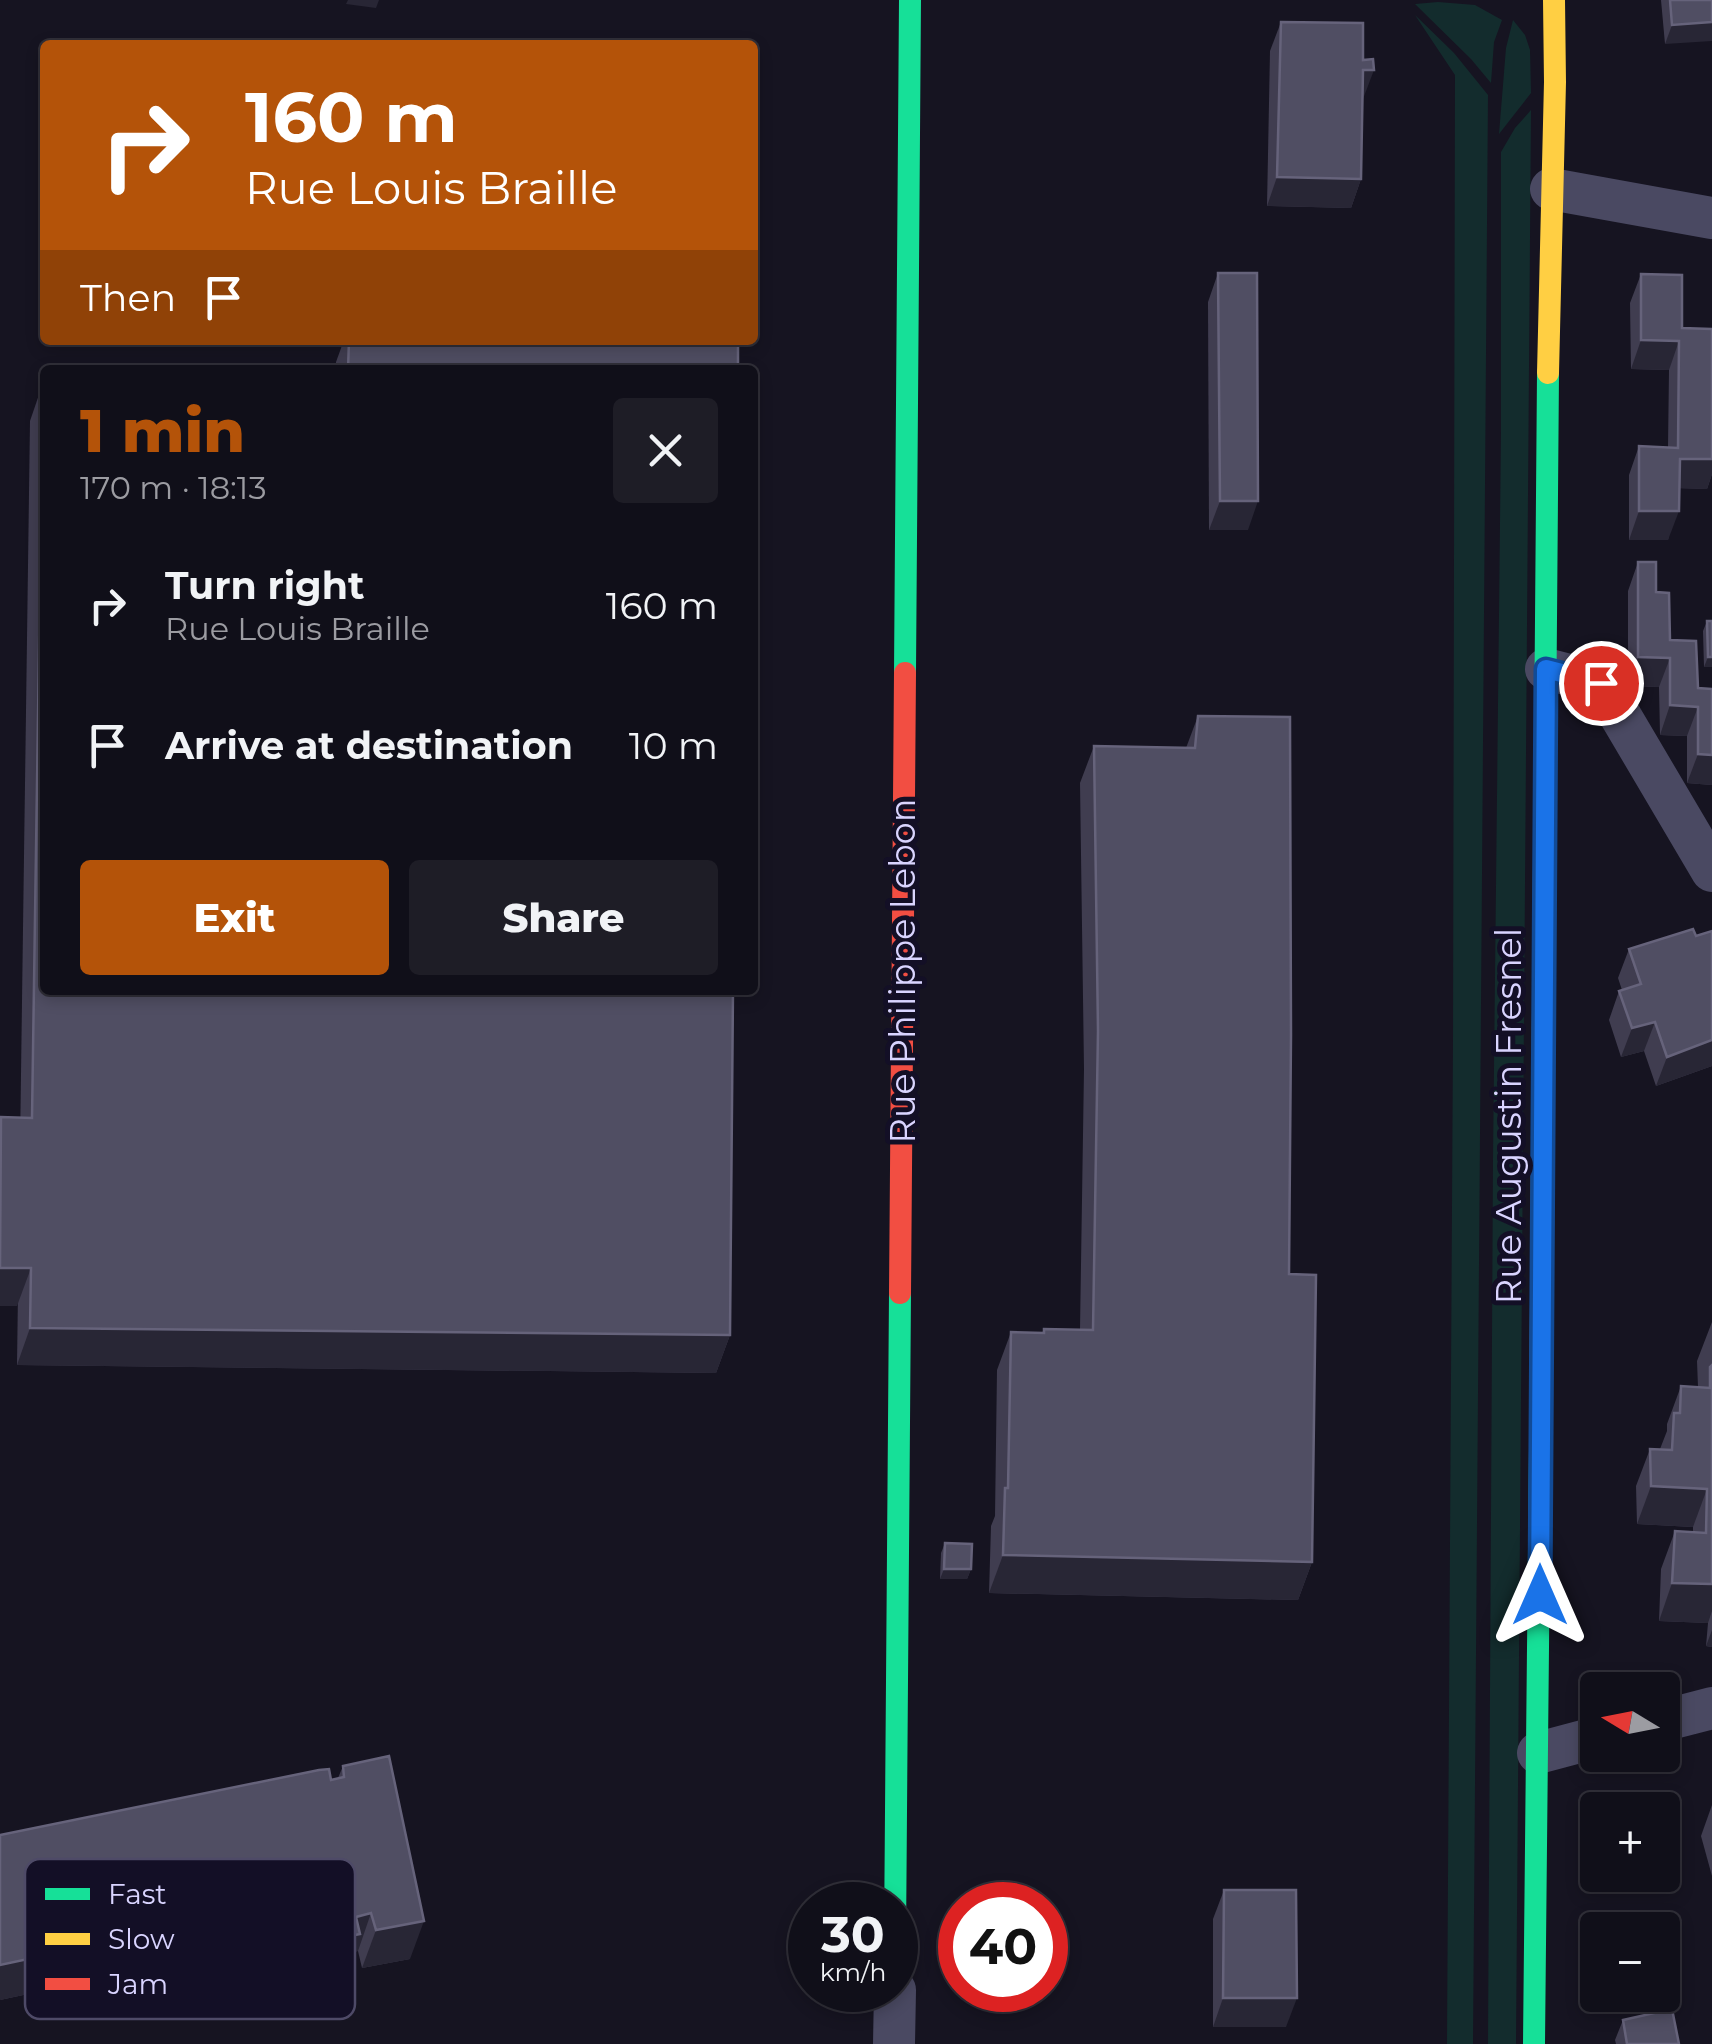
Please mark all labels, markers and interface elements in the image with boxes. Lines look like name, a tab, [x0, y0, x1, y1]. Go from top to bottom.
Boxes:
text: 160 m	[245, 74, 458, 160]
icon: right	[80, 80, 210, 210]
text: Rue Louis Braille	[245, 160, 617, 215]
icon: arrive	[196, 270, 251, 325]
text: Then	[80, 274, 176, 321]
text: 1 min	[80, 394, 245, 467]
button: close	[613, 398, 718, 503]
text: 170 m · 18:13	[80, 468, 266, 507]
text: Turn right	[165, 562, 364, 609]
icon: right	[80, 578, 135, 633]
text: 160 m	[606, 582, 718, 629]
text: Rue Louis Braille	[165, 609, 430, 648]
pin	[1559, 641, 1644, 726]
icon: arrive	[1574, 656, 1629, 711]
icon: arrive	[80, 718, 135, 773]
text: Arrive at destination	[165, 722, 573, 769]
text: 10 m	[629, 722, 718, 769]
street label: Rue Philippe Lebon	[881, 799, 924, 1143]
button: Exit	[80, 860, 389, 975]
button: Share	[409, 860, 718, 975]
street label: Rue Augustin Fresnel	[1487, 928, 1530, 1304]
position arrow	[1488, 1543, 1592, 1647]
north arrow	[1580, 1672, 1680, 1772]
map controls	[1580, 1672, 1680, 2012]
button: +	[1580, 1792, 1680, 1892]
legend	[25, 1859, 355, 2019]
text: Fast	[108, 1877, 167, 1911]
speed limit sign: 40	[938, 1882, 1068, 2012]
text: 30	[821, 1904, 885, 1965]
button: −	[1580, 1912, 1680, 2012]
text: Slow	[108, 1922, 175, 1956]
text: km/h	[820, 1957, 886, 1987]
text: Jam	[107, 1967, 168, 2001]

